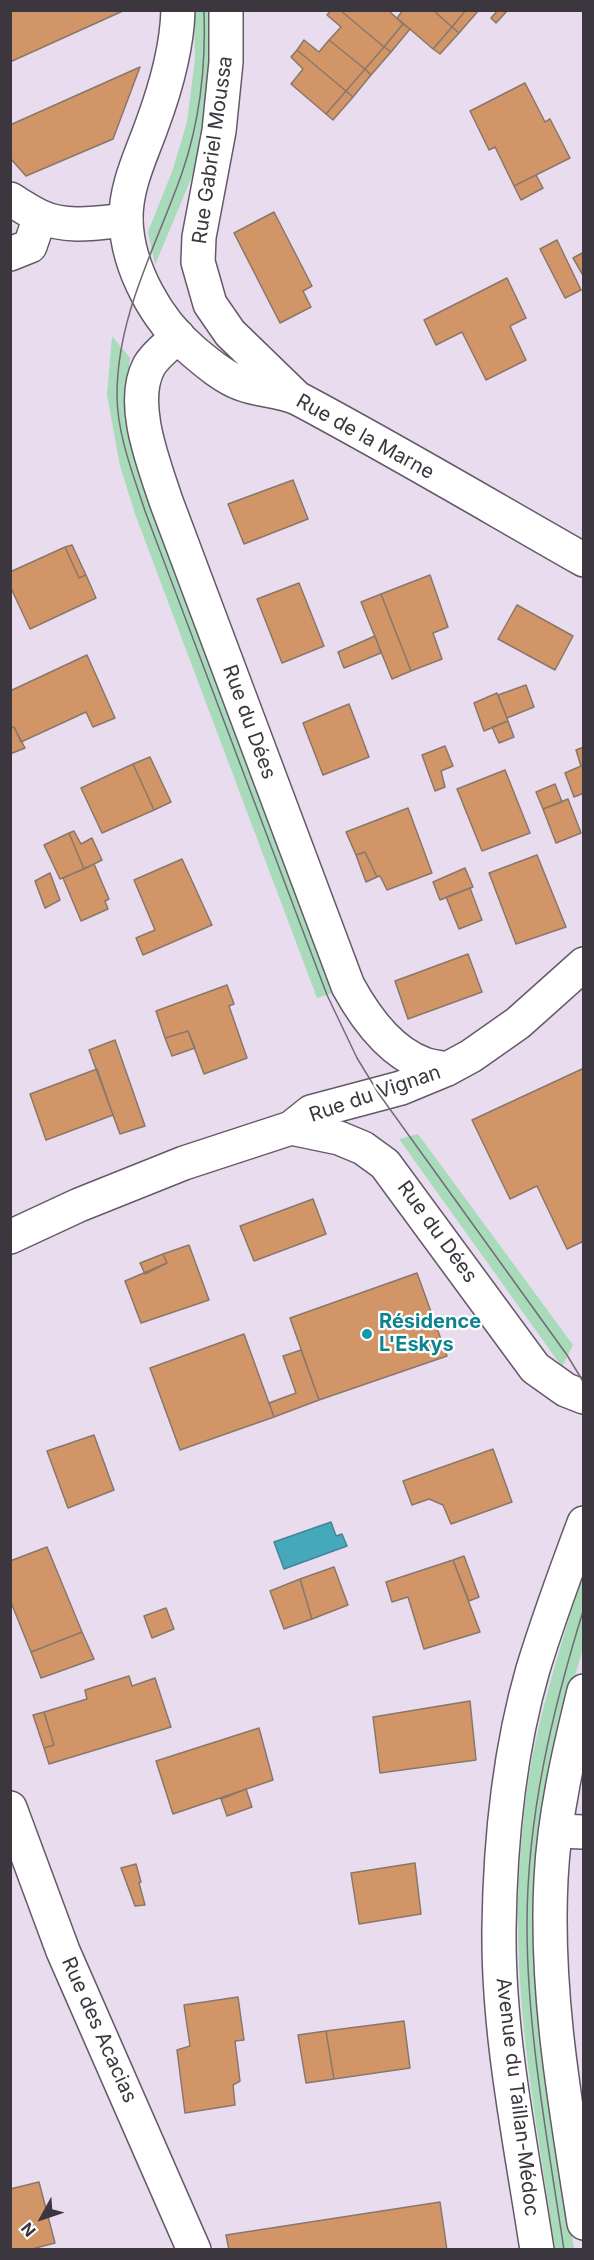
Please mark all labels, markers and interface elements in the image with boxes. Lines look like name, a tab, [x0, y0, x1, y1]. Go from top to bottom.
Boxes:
street label: Rue Gabriel Moussa	[188, 55, 238, 245]
street label: Rue de la Marne	[292, 389, 438, 485]
street label: Rue du Dées	[217, 662, 281, 782]
street label: Rue du Vignan	[306, 1060, 444, 1128]
street label: Rue du Dées	[392, 1176, 482, 1288]
place label: Résidence L'Eskys	[379, 1310, 481, 1357]
marker: Résidence L'Eskys	[360, 1327, 374, 1341]
street label: Rue des Acacias	[56, 1954, 142, 2106]
street label: Avenue du Taillan-Médoc	[490, 1976, 544, 2218]
north arrow	[12, 2188, 72, 2248]
text: N	[17, 2218, 40, 2241]

